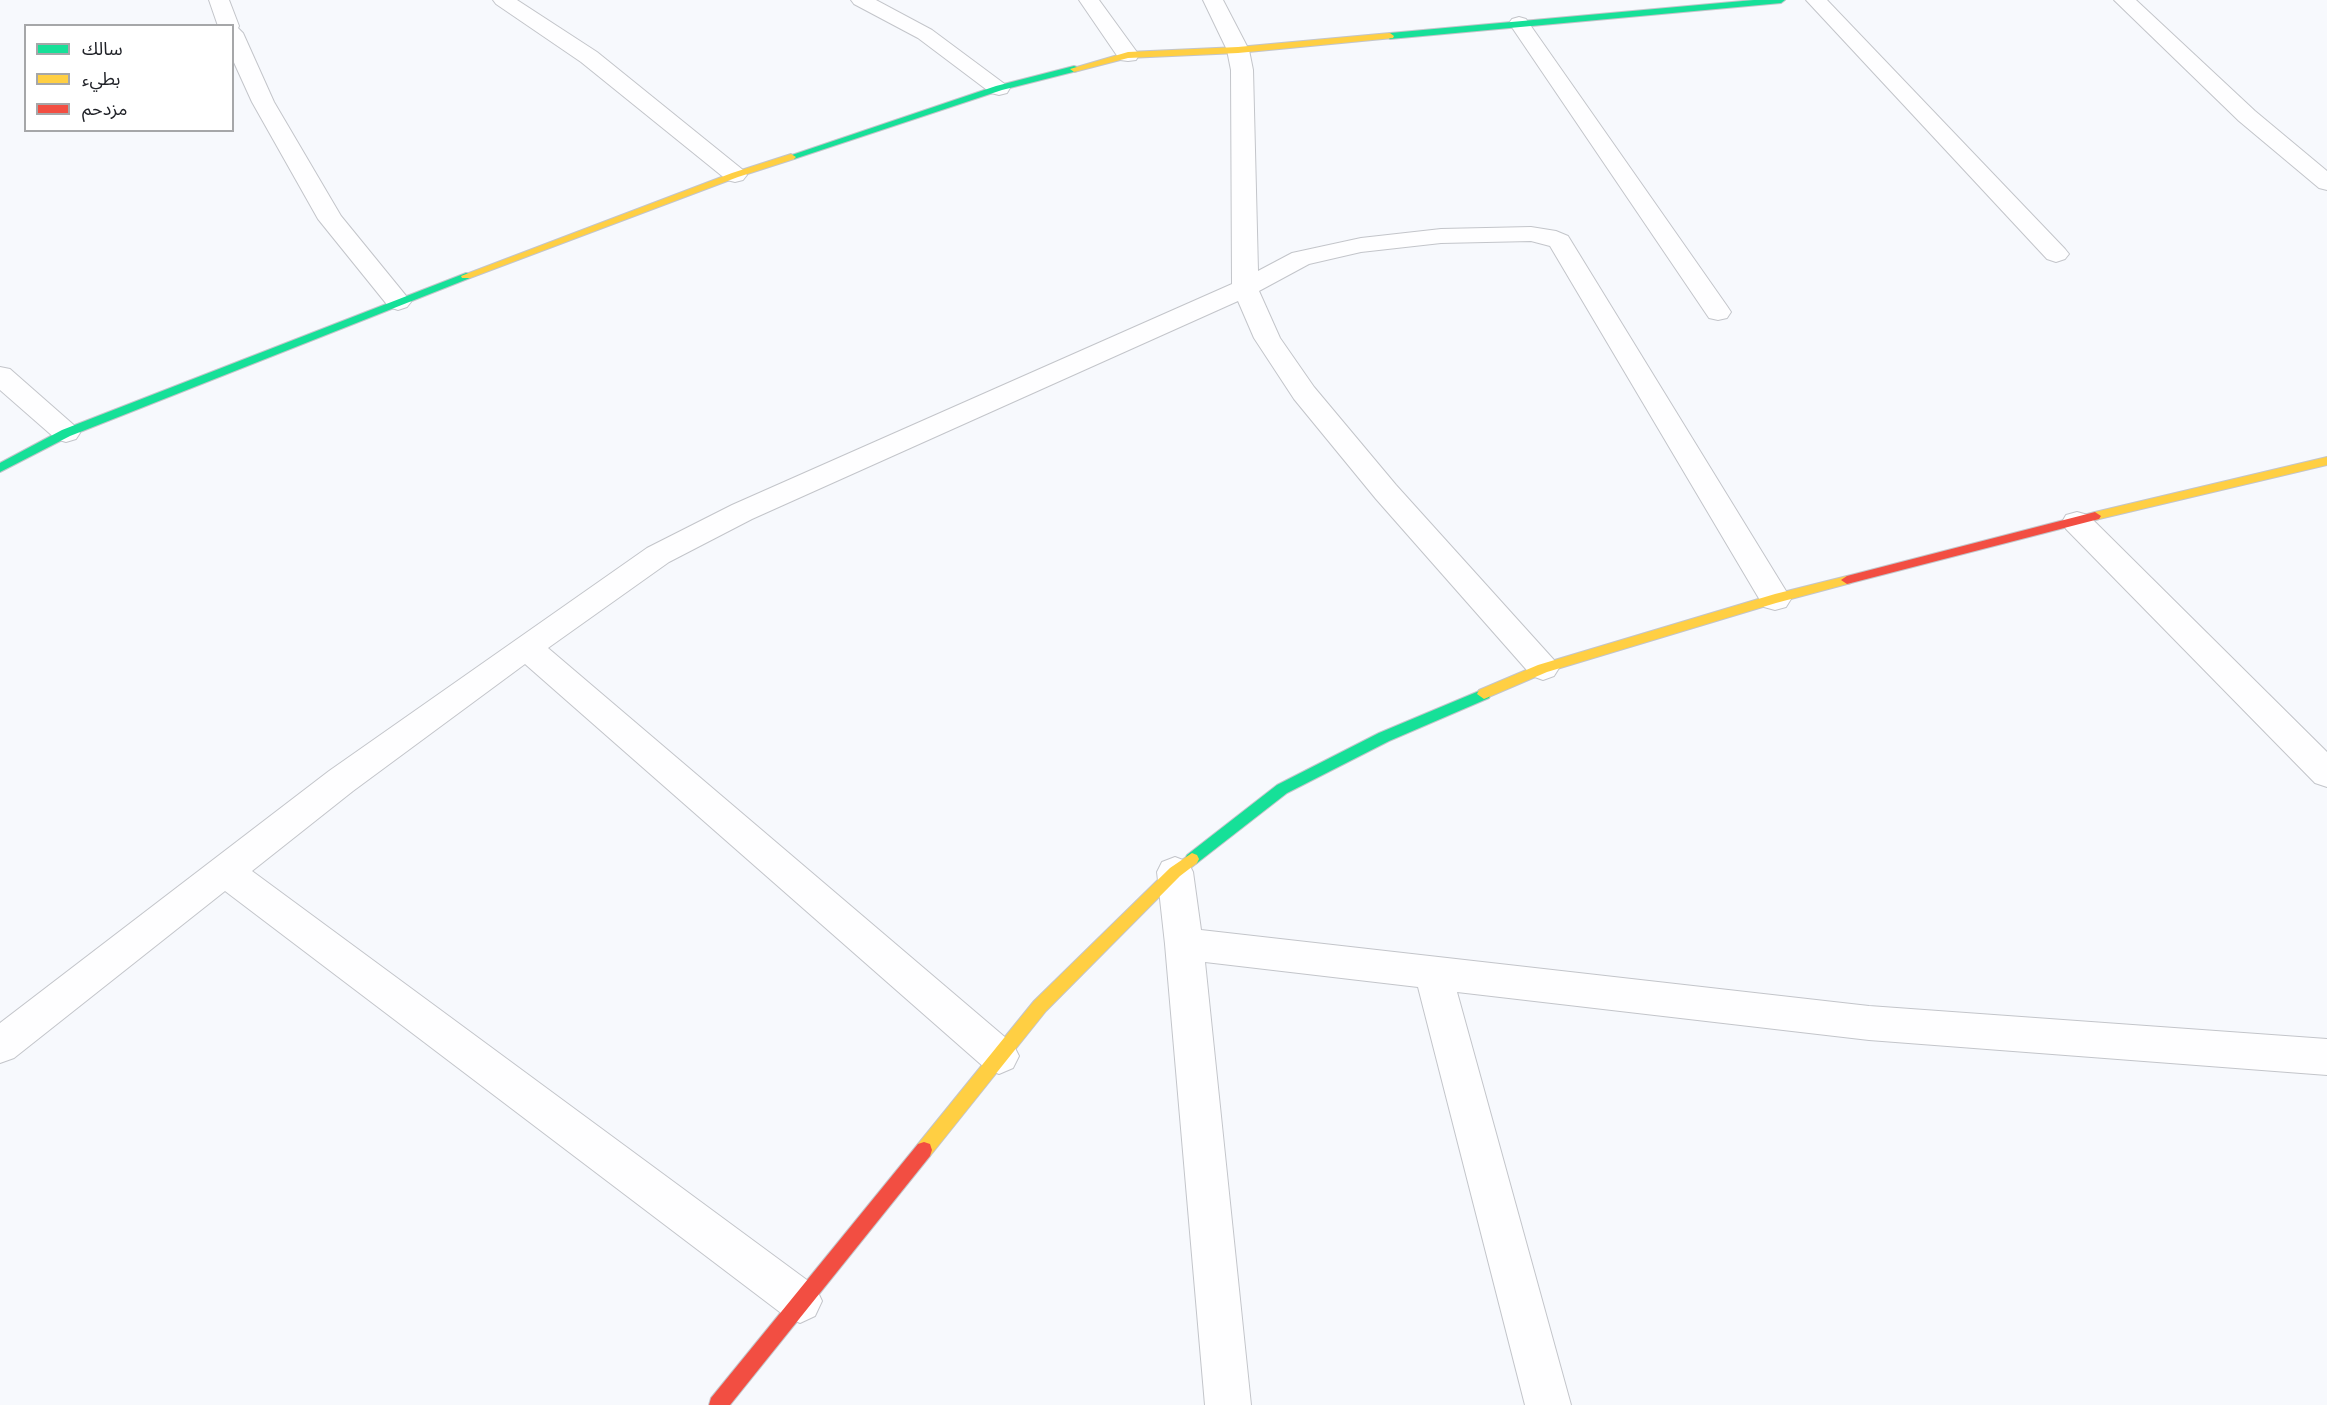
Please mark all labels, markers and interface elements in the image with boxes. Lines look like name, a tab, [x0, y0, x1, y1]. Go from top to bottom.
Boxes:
legend	[24, 24, 234, 132]
text: سالك	[82, 36, 123, 60]
text: بطيء	[82, 66, 120, 90]
text: مزدحم	[82, 96, 127, 120]

